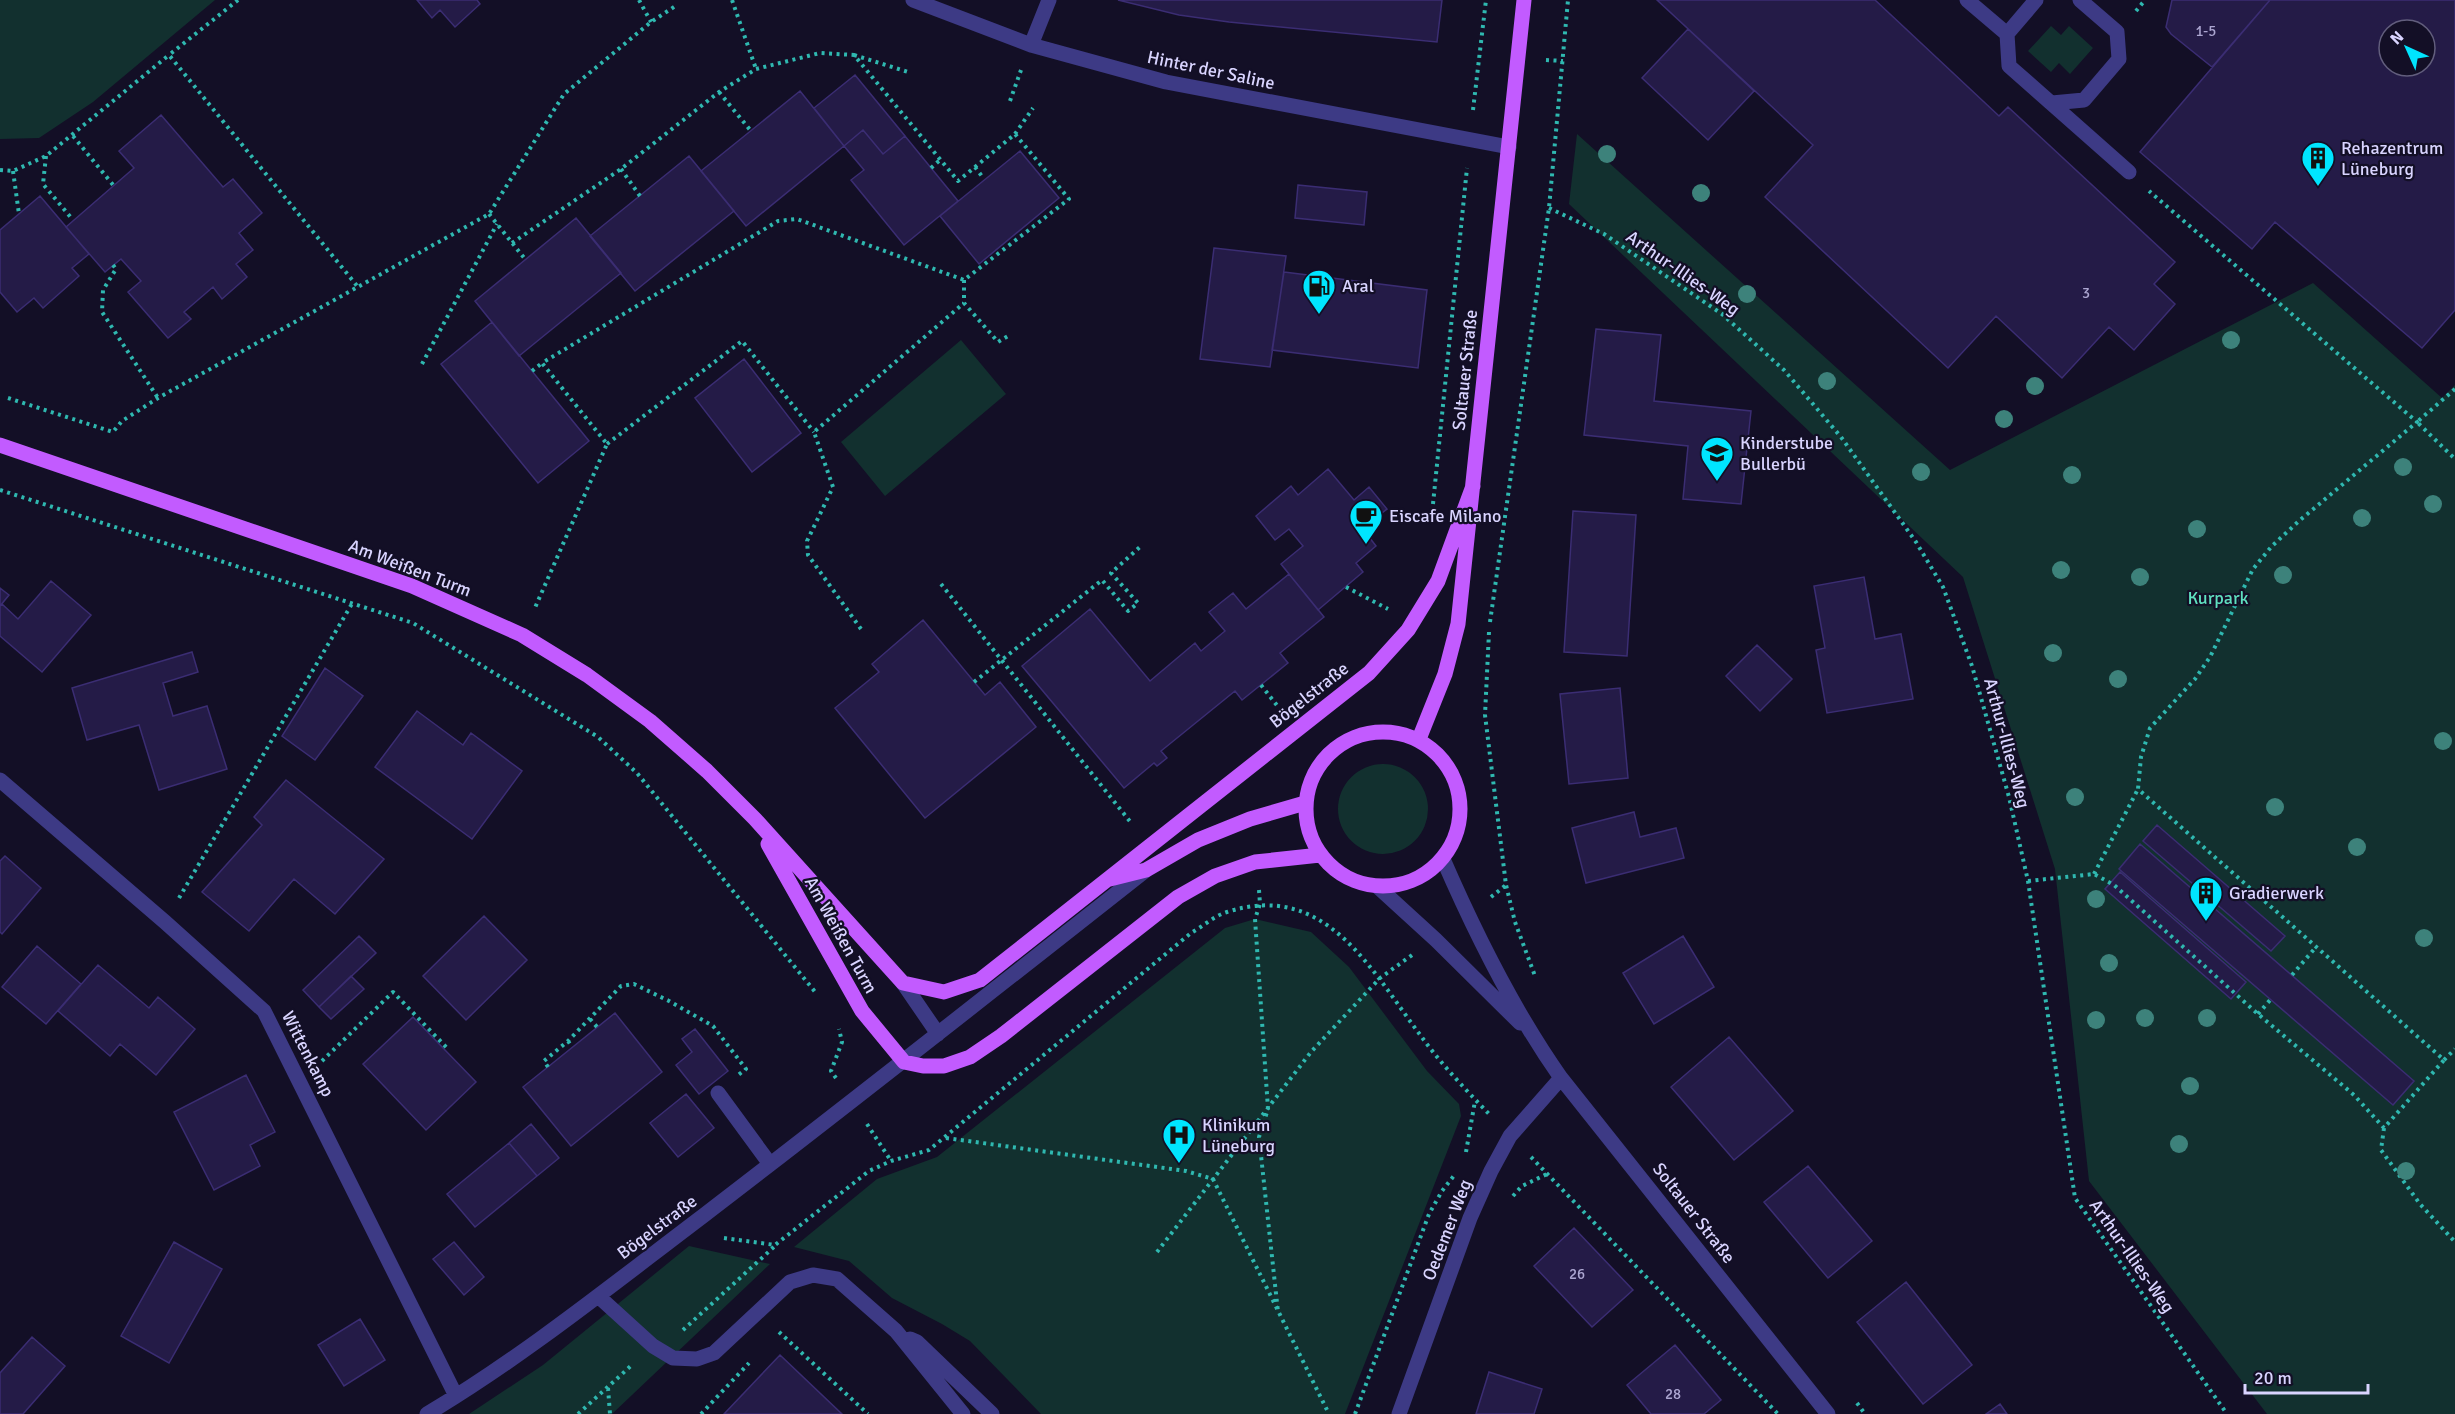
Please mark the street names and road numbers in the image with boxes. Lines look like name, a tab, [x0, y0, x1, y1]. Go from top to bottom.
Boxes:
street label: Hinter der Saline	[1145, 46, 1277, 94]
street label: Arthur-Illies-Weg	[1622, 226, 1744, 320]
street label: Soltauer Straße	[1448, 308, 1482, 432]
street label: Am Weißen Turm	[345, 534, 475, 602]
street label: Bögelstraße	[1265, 657, 1353, 733]
street label: Arthur-Illies-Weg	[1979, 676, 2035, 810]
street label: Am Weißen Turm	[800, 873, 882, 997]
street label: Wittenkamp	[277, 1007, 339, 1101]
street label: Soltauer Straße	[1648, 1158, 1740, 1268]
street label: Oedemer Weg	[1418, 1176, 1476, 1284]
street label: Bögelstraße	[613, 1190, 701, 1264]
street label: Arthur-Illies-Weg	[2085, 1195, 2179, 1317]

